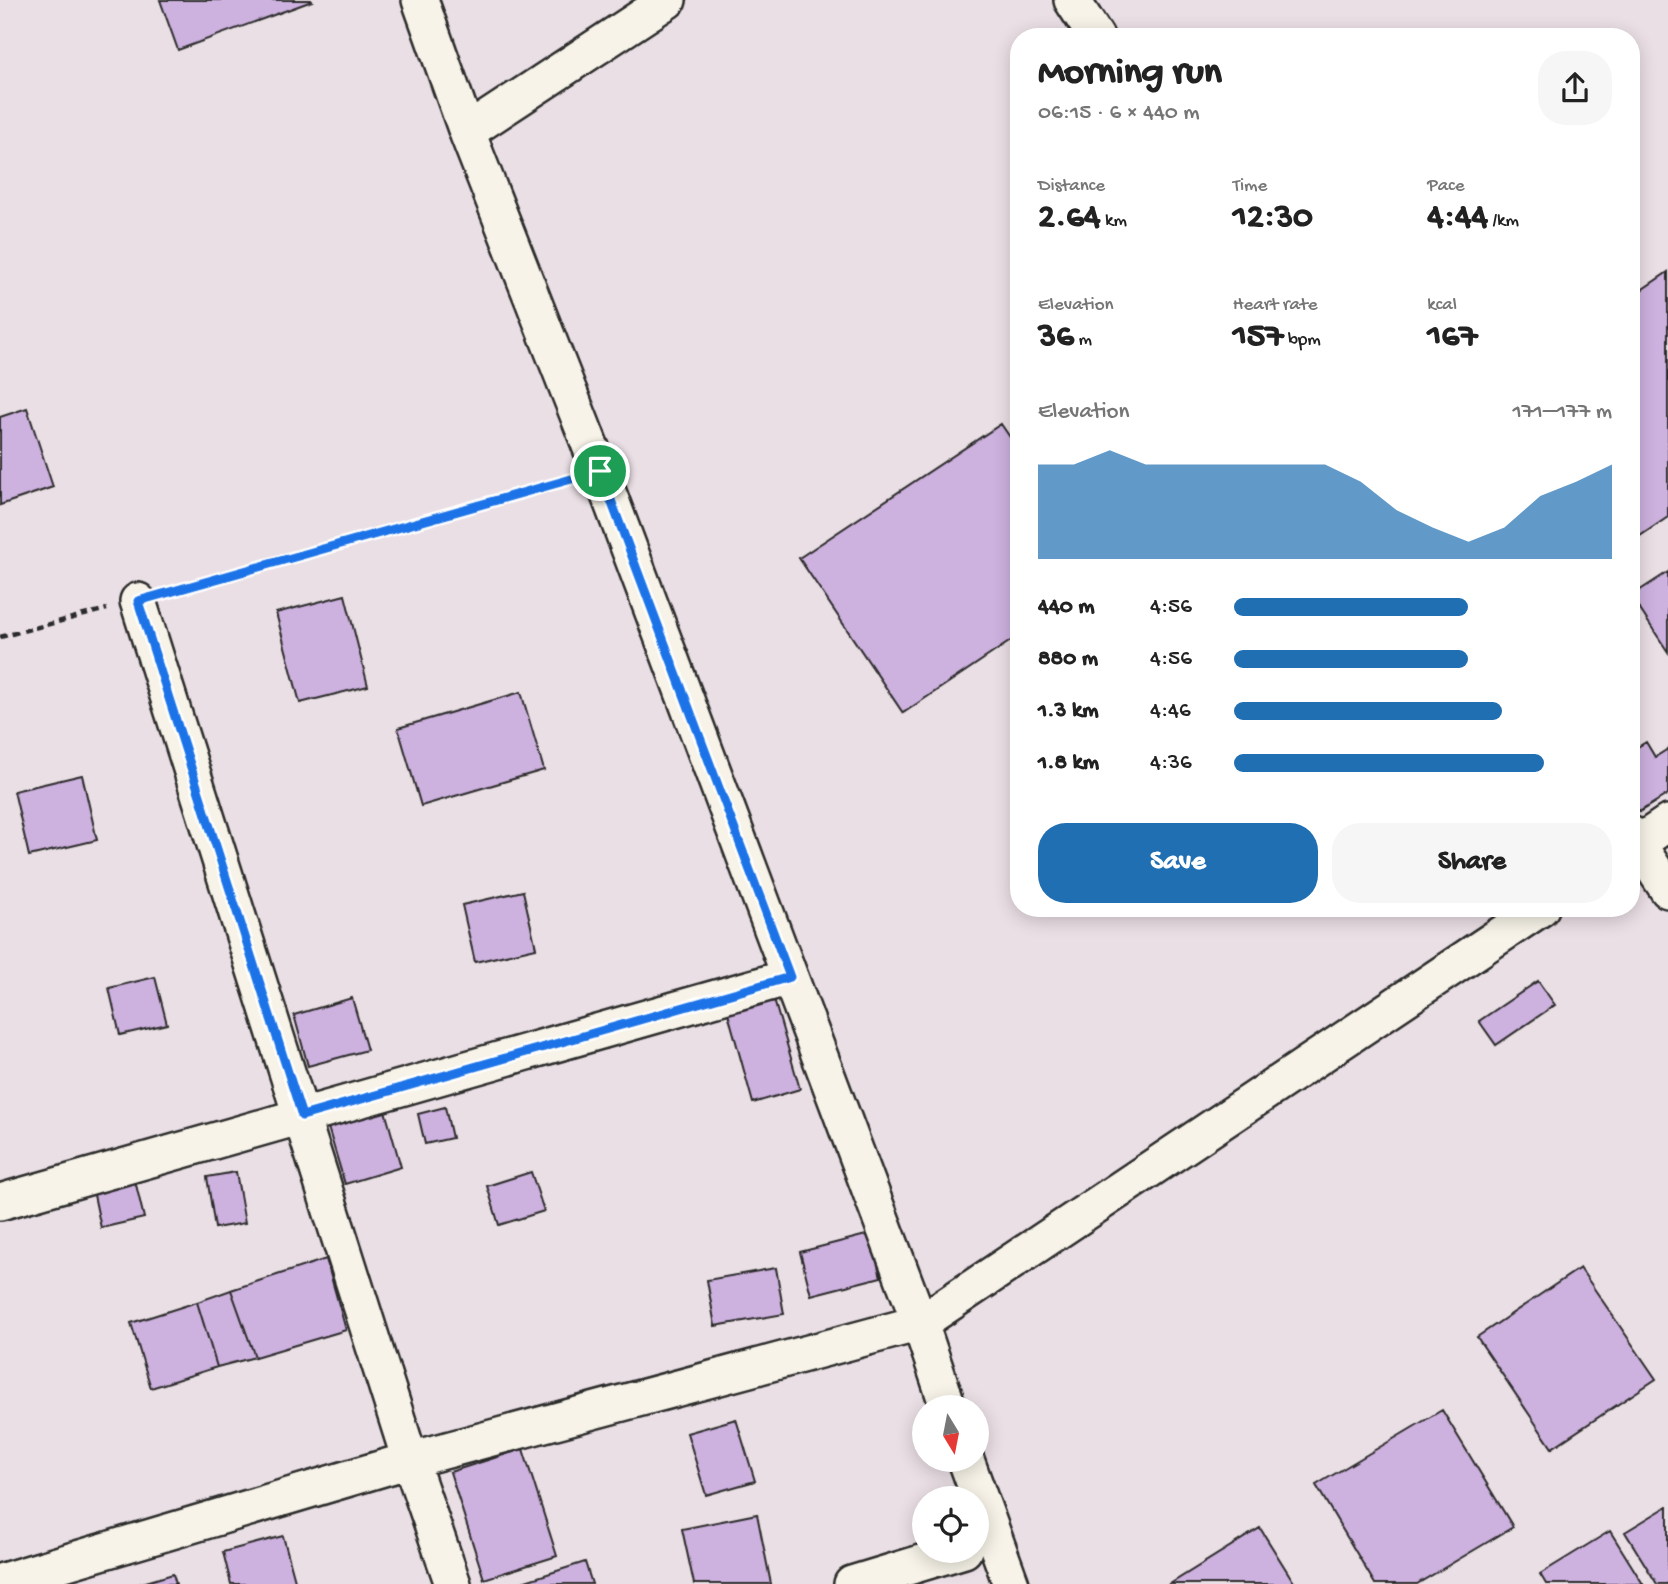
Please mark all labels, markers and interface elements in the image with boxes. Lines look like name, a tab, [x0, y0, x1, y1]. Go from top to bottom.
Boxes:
button: share	[1538, 51, 1612, 125]
text: Morning run	[1038, 52, 1222, 96]
text: 06:15 · 6 × 440 m	[1038, 100, 1200, 127]
text: Distance	[1038, 175, 1105, 198]
text: Time	[1233, 175, 1267, 198]
text: Pace	[1427, 175, 1465, 198]
text: 2.64	[1038, 198, 1100, 239]
text: 12:30	[1233, 198, 1313, 239]
text: 4:44	[1427, 198, 1488, 239]
text: km	[1100, 210, 1127, 233]
text: /km	[1488, 210, 1519, 233]
text: Elevation	[1038, 294, 1114, 317]
text: Heart rate	[1233, 294, 1318, 317]
text: kcal	[1427, 294, 1457, 317]
text: 36	[1038, 317, 1074, 358]
text: 157	[1233, 317, 1283, 358]
text: 167	[1427, 317, 1477, 358]
text: m	[1074, 329, 1092, 352]
text: bpm	[1283, 329, 1321, 352]
text: Elevation	[1038, 399, 1129, 426]
text: 171–177 m	[1512, 399, 1612, 426]
pin	[570, 441, 630, 501]
icon: arrive	[581, 452, 619, 490]
text: 440 m	[1038, 594, 1095, 621]
text: 4:56	[1150, 594, 1192, 621]
text: 880 m	[1038, 646, 1098, 673]
text: 4:56	[1150, 646, 1192, 673]
text: 1.3 km	[1038, 698, 1098, 725]
text: 4:46	[1150, 698, 1191, 725]
text: 1.8 km	[1038, 750, 1099, 777]
text: 4:36	[1150, 750, 1192, 777]
button: Save	[1038, 823, 1318, 903]
button: Share	[1332, 823, 1612, 903]
north arrow	[912, 1395, 989, 1472]
map controls	[912, 1395, 989, 1563]
button: locate	[912, 1486, 989, 1563]

